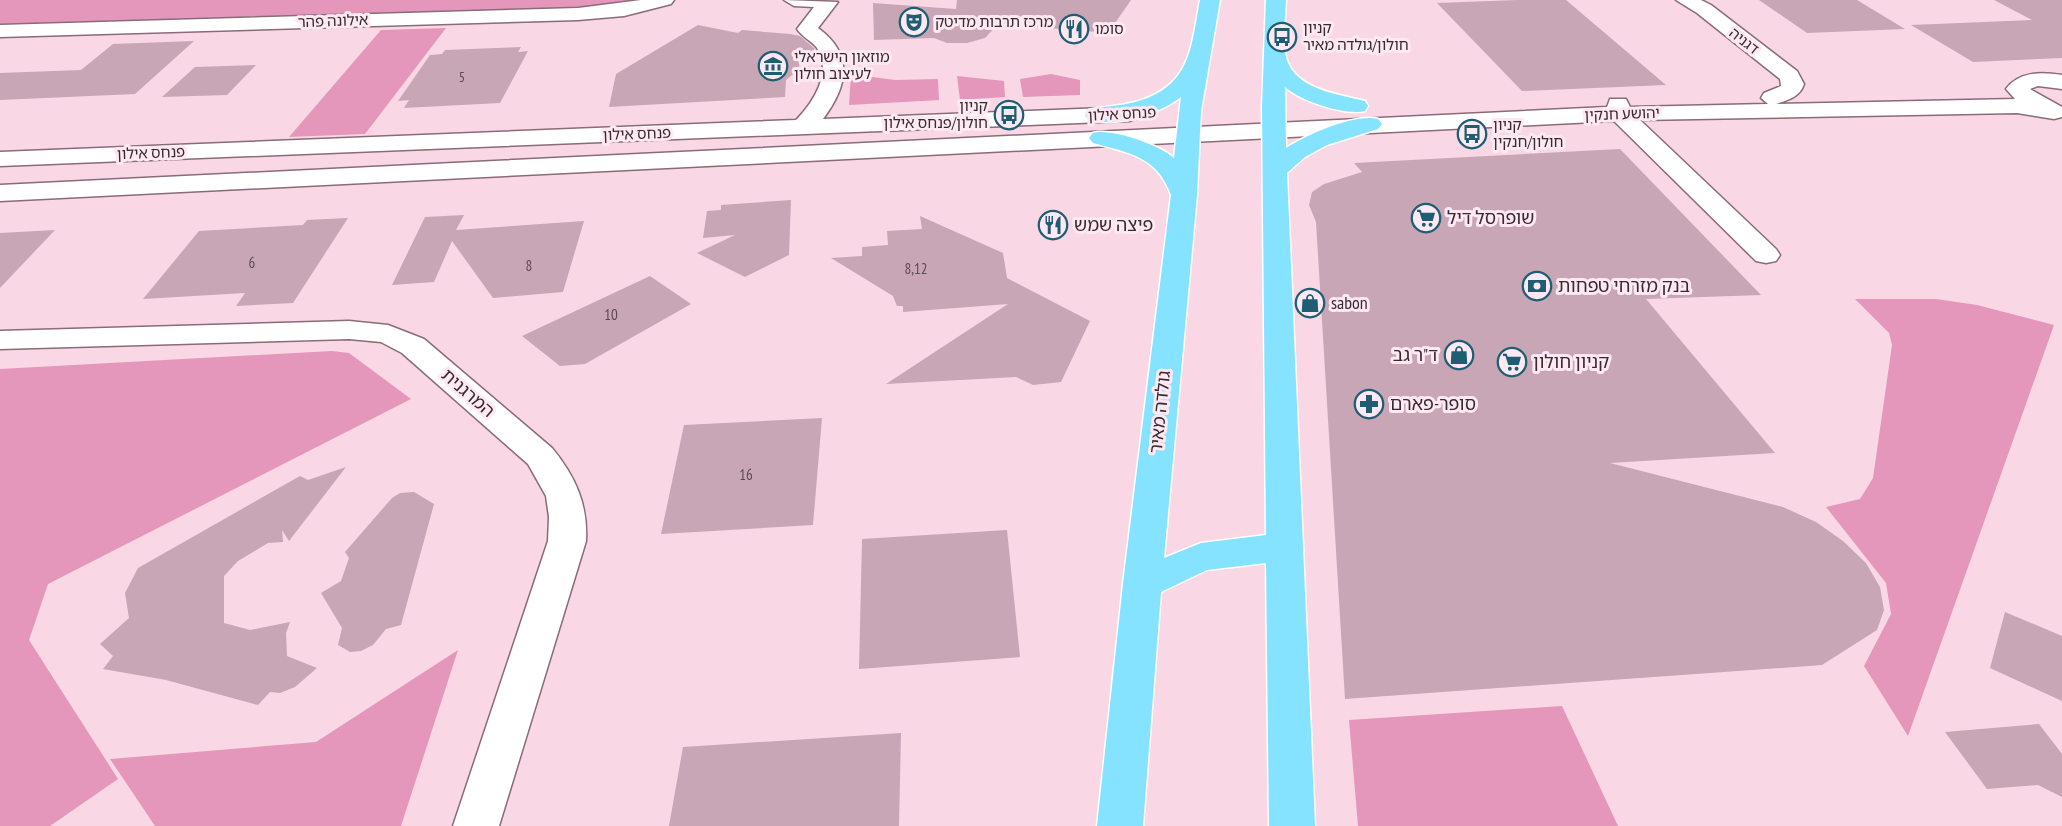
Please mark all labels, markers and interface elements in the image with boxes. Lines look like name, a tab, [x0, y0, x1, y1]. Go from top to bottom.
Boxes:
theatre icon: מרכז תרבות מדיטק	[898, 6, 930, 38]
street label: אילונה פהר	[297, 10, 369, 31]
place label: מרכז תרבות מדיטק	[935, 12, 1053, 31]
restaurant icon: סומו	[1058, 13, 1090, 45]
place label: קניון חולון/גולדה מאיר	[1303, 18, 1409, 54]
place label: סומו	[1095, 19, 1124, 38]
bus stop icon: קניון חולון/גולדה מאיר	[1266, 21, 1298, 53]
street label: דגניה	[1726, 23, 1763, 58]
place label: מוזאון הישראלי לעיצוב חולון	[794, 47, 890, 83]
museum icon: מוזאון הישראלי לעיצוב חולון	[757, 50, 789, 82]
house number: 5	[459, 68, 465, 86]
place label: קניון חולון/פנחס אילון	[884, 96, 988, 132]
bus stop icon: קניון חולון/פנחס אילון	[993, 99, 1025, 131]
street label: פנחס אילון	[1087, 102, 1157, 125]
street label: יהושע חנקין	[1584, 103, 1660, 124]
place label: קניון חולון/חנקין	[1493, 115, 1564, 151]
bus stop icon: קניון חולון/חנקין	[1456, 118, 1488, 150]
street label: פנחס אילון	[602, 123, 671, 144]
street label: פנחס אילון	[116, 142, 185, 163]
supermarket icon: שופרסל דיל	[1410, 202, 1442, 234]
place label: שופרסל דיל	[1447, 206, 1534, 229]
restaurant icon: פיצה שמש	[1037, 209, 1069, 241]
place label: פיצה שמש	[1074, 213, 1153, 236]
house number: 6	[249, 253, 256, 272]
house number: 8	[526, 256, 532, 275]
house number: 8,12	[904, 259, 928, 278]
bank icon: בנק מזרחי טפחות	[1521, 270, 1553, 302]
place label: בנק מזרחי טפחות	[1558, 274, 1690, 297]
shop icon: sabon	[1294, 287, 1326, 319]
place label: sabon	[1331, 291, 1368, 314]
house number: 10	[604, 305, 618, 324]
shop icon: ד"ר גב	[1443, 339, 1475, 371]
place label: ד"ר גב	[1393, 343, 1438, 366]
supermarket icon: קניון חולון	[1496, 346, 1528, 378]
place label: קניון חולון	[1533, 350, 1609, 373]
street label: המרגנית	[437, 363, 500, 422]
street label: גולדה מאיר	[1144, 369, 1175, 455]
pharmacy icon: סופר-פארם	[1353, 388, 1385, 420]
place label: סופר-פארם	[1390, 392, 1476, 415]
house number: 16	[739, 465, 753, 484]

